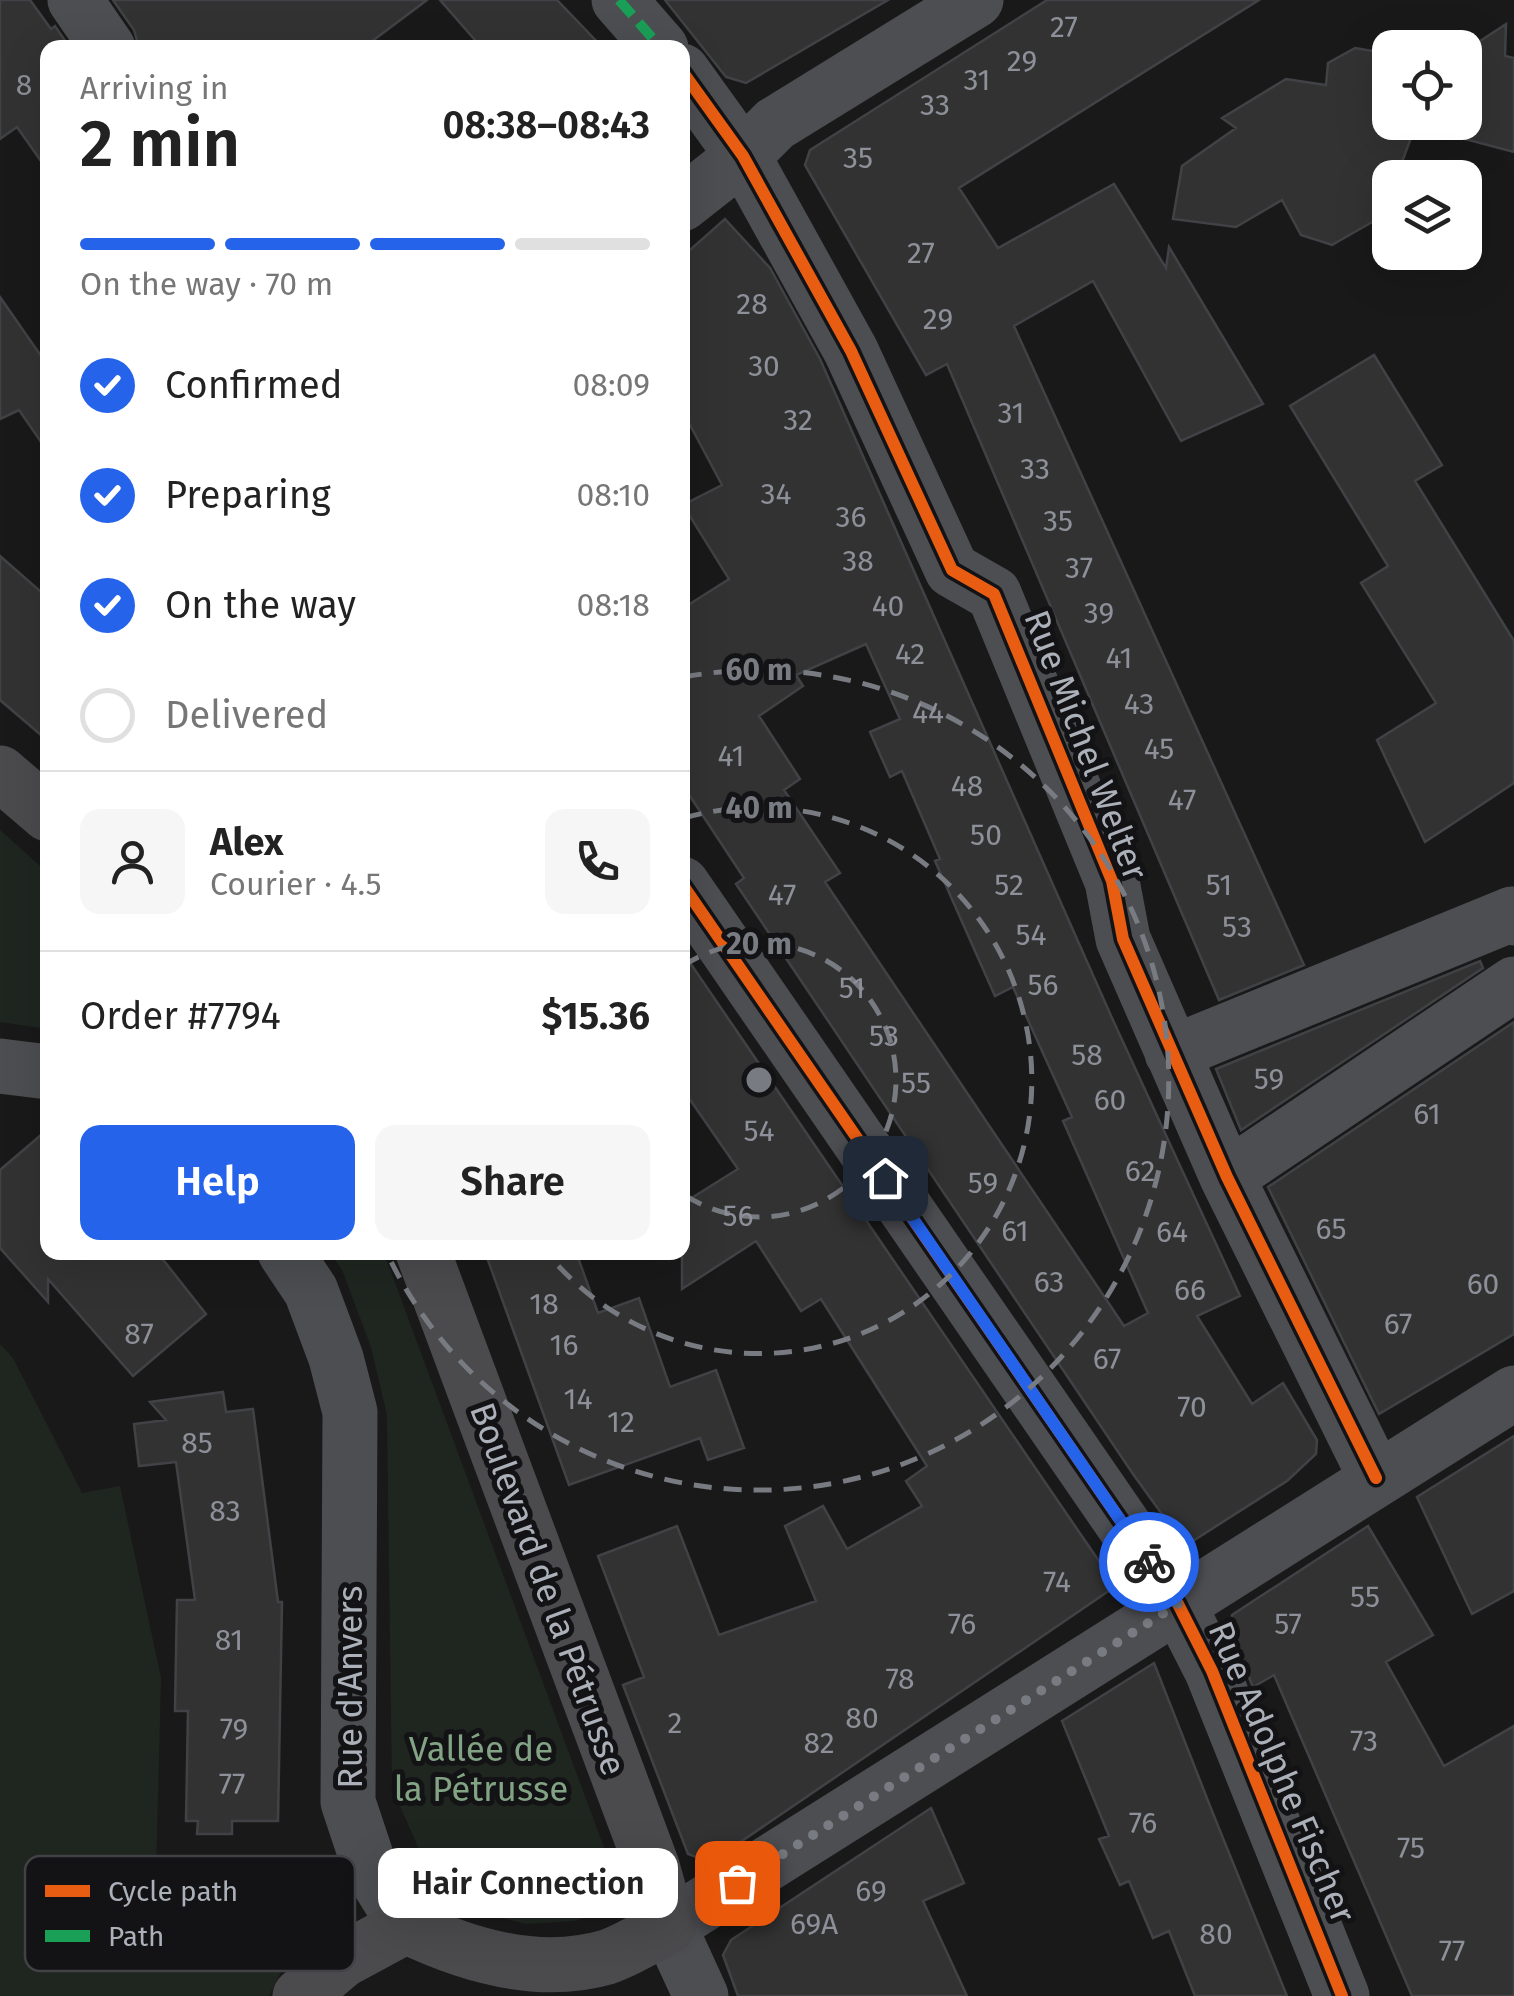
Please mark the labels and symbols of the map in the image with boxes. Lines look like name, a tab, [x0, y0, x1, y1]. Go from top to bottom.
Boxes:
house number: 27	[1050, 9, 1078, 45]
house number: 29	[1007, 43, 1037, 79]
house number: 31	[963, 62, 991, 98]
house number: 8	[16, 67, 32, 103]
house number: 33	[920, 87, 950, 123]
house number: 35	[843, 140, 873, 176]
house number: 27	[907, 235, 935, 271]
house number: 28	[736, 286, 768, 322]
house number: 29	[923, 301, 953, 337]
house number: 30	[748, 348, 780, 384]
house number: 31	[997, 395, 1025, 431]
house number: 32	[783, 402, 813, 438]
house number: 33	[1020, 451, 1050, 487]
house number: 34	[761, 476, 791, 512]
house number: 36	[836, 499, 866, 535]
house number: 35	[1043, 503, 1073, 539]
house number: 38	[842, 543, 874, 579]
house number: 37	[1065, 550, 1093, 586]
house number: 40	[872, 588, 904, 624]
house number: 39	[1084, 595, 1114, 631]
street label: Rue Michel Welter	[1015, 604, 1157, 886]
house number: 42	[895, 636, 925, 672]
house number: 41	[1105, 640, 1133, 676]
text: 60 m	[726, 652, 792, 688]
house number: 43	[1124, 686, 1154, 722]
house number: 44	[912, 695, 944, 731]
house number: 45	[1144, 731, 1174, 767]
house number: 41	[717, 738, 745, 774]
house number: 48	[951, 768, 983, 804]
house number: 47	[1168, 782, 1196, 818]
text: 40 m	[726, 790, 792, 826]
house number: 50	[970, 817, 1002, 853]
house number: 52	[994, 867, 1024, 903]
house number: 51	[1206, 867, 1232, 903]
house number: 47	[768, 877, 796, 913]
house number: 53	[1222, 909, 1252, 945]
house number: 54	[1016, 917, 1047, 953]
text: 20 m	[726, 926, 792, 962]
house number: 56	[1027, 967, 1059, 1003]
house number: 51	[839, 970, 865, 1006]
house number: 53	[869, 1018, 899, 1054]
house number: 58	[1071, 1037, 1103, 1073]
house number: 59	[1254, 1061, 1284, 1097]
centre of rings	[741, 1062, 777, 1098]
house number: 55	[901, 1065, 931, 1101]
house number: 60	[1094, 1082, 1126, 1118]
house number: 61	[1413, 1096, 1441, 1132]
house number: 54	[744, 1113, 775, 1149]
pin	[843, 1136, 928, 1221]
house number: 62	[1125, 1153, 1155, 1189]
house number: 59	[968, 1165, 998, 1201]
house number: 56	[722, 1198, 754, 1234]
house number: 65	[1316, 1211, 1346, 1247]
house number: 61	[1001, 1213, 1029, 1249]
house number: 64	[1156, 1214, 1188, 1250]
house number: 63	[1034, 1264, 1064, 1300]
house number: 60	[1467, 1266, 1499, 1302]
house number: 66	[1174, 1272, 1206, 1308]
house number: 18	[529, 1286, 559, 1322]
house number: 67	[1384, 1306, 1412, 1342]
house number: 87	[124, 1316, 154, 1352]
house number: 16	[550, 1327, 578, 1363]
house number: 67	[1093, 1341, 1121, 1377]
house number: 14	[564, 1381, 593, 1417]
house number: 70	[1177, 1389, 1207, 1425]
street label: Boulevard de la Pétrusse	[461, 1397, 635, 1781]
house number: 12	[607, 1404, 635, 1440]
house number: 85	[181, 1425, 213, 1461]
house number: 83	[209, 1493, 241, 1529]
courier	[1099, 1512, 1199, 1612]
house number: 74	[1043, 1564, 1071, 1600]
house number: 55	[1350, 1579, 1380, 1615]
street label: Rue d'Anvers	[329, 1585, 371, 1789]
house number: 76	[948, 1606, 976, 1642]
house number: 57	[1274, 1606, 1302, 1642]
street label: Rue Adolphe Fischer	[1200, 1615, 1365, 1929]
house number: 81	[215, 1622, 243, 1658]
house number: 78	[885, 1661, 915, 1697]
house number: 80	[845, 1700, 879, 1736]
house number: 2	[668, 1705, 682, 1741]
house number: 79	[220, 1711, 248, 1747]
house number: 73	[1350, 1723, 1378, 1759]
house number: 82	[803, 1725, 835, 1761]
park label: Vallée de la Pétrusse	[394, 1728, 568, 1810]
house number: 77	[219, 1766, 245, 1802]
house number: 76	[1129, 1805, 1157, 1841]
house number: 75	[1397, 1830, 1425, 1866]
pin	[695, 1841, 780, 1926]
callout: Hair Connection	[377, 1848, 677, 1918]
legend	[25, 1856, 355, 1971]
house number: 69	[855, 1873, 887, 1909]
text: Cycle path	[108, 1875, 238, 1908]
house number: 69A	[790, 1906, 839, 1942]
house number: 80	[1199, 1916, 1233, 1952]
text: Path	[108, 1920, 164, 1953]
house number: 77	[1439, 1933, 1465, 1969]

